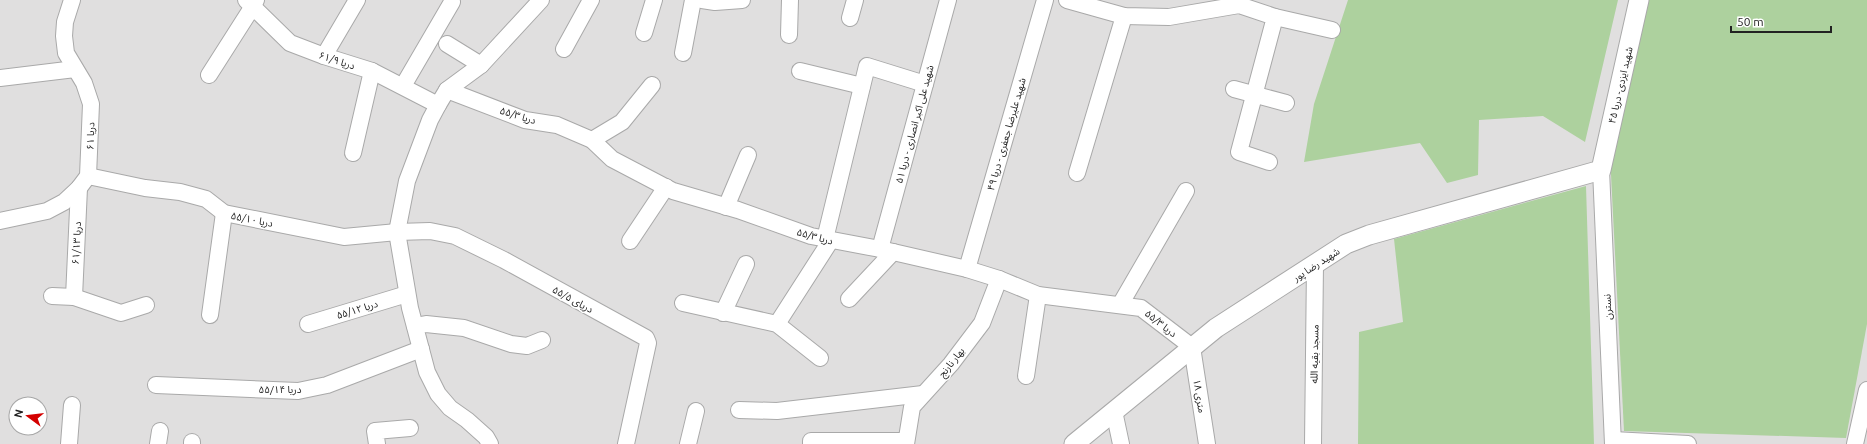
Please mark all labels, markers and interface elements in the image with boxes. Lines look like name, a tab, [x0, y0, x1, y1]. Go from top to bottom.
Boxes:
scale bar	[1731, 8, 1831, 34]
text: 50 m	[1737, 15, 1764, 28]
street label: شهید ایزدی- دریا ۴۵	[1606, 45, 1636, 125]
street label: دریا ۶۱/۹	[317, 49, 356, 72]
street label: شهید علی اکبر انصاری - دریا ۵۱	[893, 64, 937, 185]
street label: شهید علیرضا جعفری - دریا ۴۹	[985, 76, 1029, 192]
street label: دریا ۵۵/۳	[498, 105, 537, 127]
street label: دریا ۶۱	[85, 122, 97, 150]
street label: دریا ۵۵/۱۰	[230, 210, 274, 230]
street label: دریا ۶۱/۱۳	[70, 221, 84, 265]
street label: دریا ۵۵/۳	[795, 226, 834, 248]
street label: شهید رضا پور	[1290, 245, 1342, 285]
street label: دریای ۵۵/۵	[550, 284, 595, 316]
street label: نسترن	[1601, 293, 1615, 320]
street label: دریا ۵۵/۱۲	[335, 298, 380, 322]
street label: دریا ۵۵/۳	[1142, 308, 1179, 340]
street label: مسجد بقیه الله	[1308, 324, 1321, 384]
street label: بهار نارنج	[936, 345, 968, 381]
street label: ۱۸ متری	[1190, 378, 1208, 414]
street label: دریا ۵۵/۱۴	[259, 384, 302, 396]
north arrow	[8, 396, 48, 436]
text: N	[11, 408, 25, 419]

